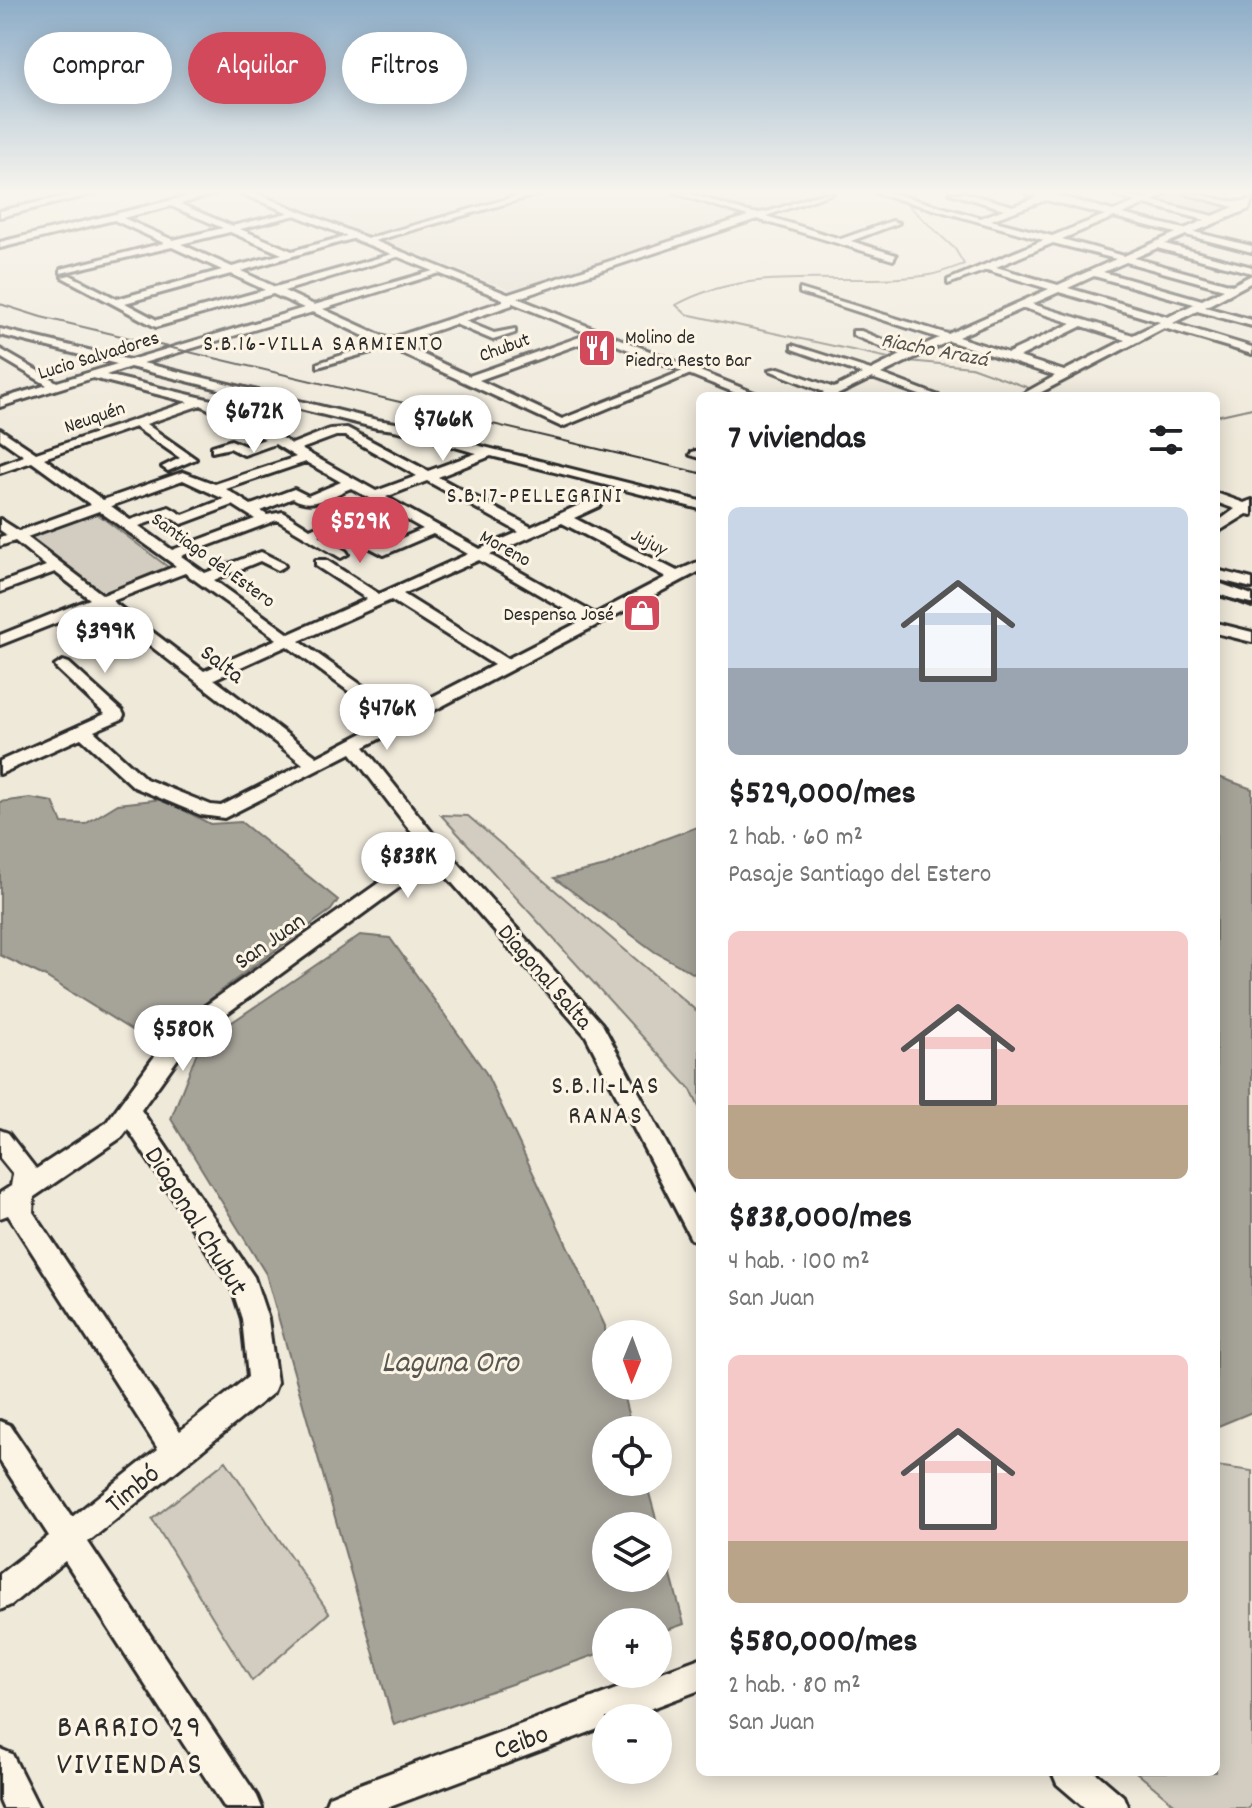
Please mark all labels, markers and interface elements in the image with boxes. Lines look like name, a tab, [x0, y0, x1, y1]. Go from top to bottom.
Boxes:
chip: Comprar	[24, 32, 172, 104]
chip: Alquilar	[188, 32, 326, 104]
chip: Filtros	[342, 32, 467, 104]
street label: Lucio Salvadores	[35, 325, 163, 389]
place label: Molino de Piedra Resto Bar	[625, 325, 752, 376]
water label: Riacho Arazá	[878, 326, 993, 377]
street label: Chubut	[476, 327, 534, 371]
restaurant icon: Molino de Piedra Resto Bar	[576, 327, 618, 369]
district label: S.B.16-VILLA SARMIENTO	[203, 330, 445, 361]
pin: $672K	[198, 387, 310, 455]
text: $672K	[224, 394, 284, 431]
street label: Neuquén	[61, 395, 129, 442]
pin: $766K	[387, 395, 499, 463]
text: $766K	[413, 402, 473, 439]
text: 7 viviendas	[728, 416, 866, 465]
icon: filters	[1144, 418, 1188, 462]
district label: S.B.17-PELLEGRINI	[447, 482, 623, 513]
pin: $529K	[304, 497, 416, 565]
text: $529K	[330, 504, 390, 541]
street label: Santiago del Estero	[144, 507, 280, 616]
street label: Jujuy	[625, 522, 673, 565]
street label: Moreno	[474, 524, 535, 575]
icon: home	[886, 559, 1030, 703]
shop icon: Despensa José	[621, 592, 663, 634]
place label: Despensa José	[504, 602, 614, 630]
pin: $399K	[49, 607, 161, 675]
text: $399K	[75, 614, 135, 651]
street label: Salta	[192, 637, 251, 694]
pin: $476K	[331, 684, 443, 752]
text: $476K	[358, 691, 416, 728]
text: $529,000/mes	[728, 771, 916, 820]
text: 2 hab. · 60 m²	[728, 820, 863, 857]
pin: $838K	[352, 832, 464, 900]
text: $838K	[379, 839, 437, 876]
text: Pasaje Santiago del Estero	[728, 857, 991, 894]
street label: San Juan	[228, 906, 313, 979]
street label: Diagonal Salta	[488, 918, 600, 1039]
icon: home	[886, 983, 1030, 1127]
pin: $580K	[127, 1005, 239, 1073]
text: $580K	[152, 1012, 214, 1049]
district label: S.B.11-LAS RANAS	[552, 1069, 661, 1136]
street label: Diagonal Chubut	[132, 1140, 256, 1305]
text: $838,000/mes	[728, 1195, 912, 1244]
text: 4 hab. · 100 m²	[728, 1244, 870, 1281]
text: San Juan	[728, 1281, 815, 1318]
north arrow	[592, 1320, 672, 1400]
map controls	[592, 1320, 672, 1784]
water label: Laguna Oro	[381, 1342, 521, 1388]
icon: home	[886, 1407, 1030, 1551]
button: locate	[592, 1416, 672, 1496]
street label: Timbó	[98, 1456, 170, 1525]
button: layers	[592, 1512, 672, 1592]
button: +	[592, 1608, 672, 1688]
text: $580,000/mes	[728, 1619, 918, 1668]
text: 2 hab. · 80 m²	[728, 1668, 861, 1705]
button: −	[592, 1704, 672, 1784]
text: San Juan	[728, 1705, 815, 1742]
district label: BARRIO 29 VIVIENDAS	[56, 1707, 204, 1790]
street label: Ceibo	[489, 1716, 555, 1773]

